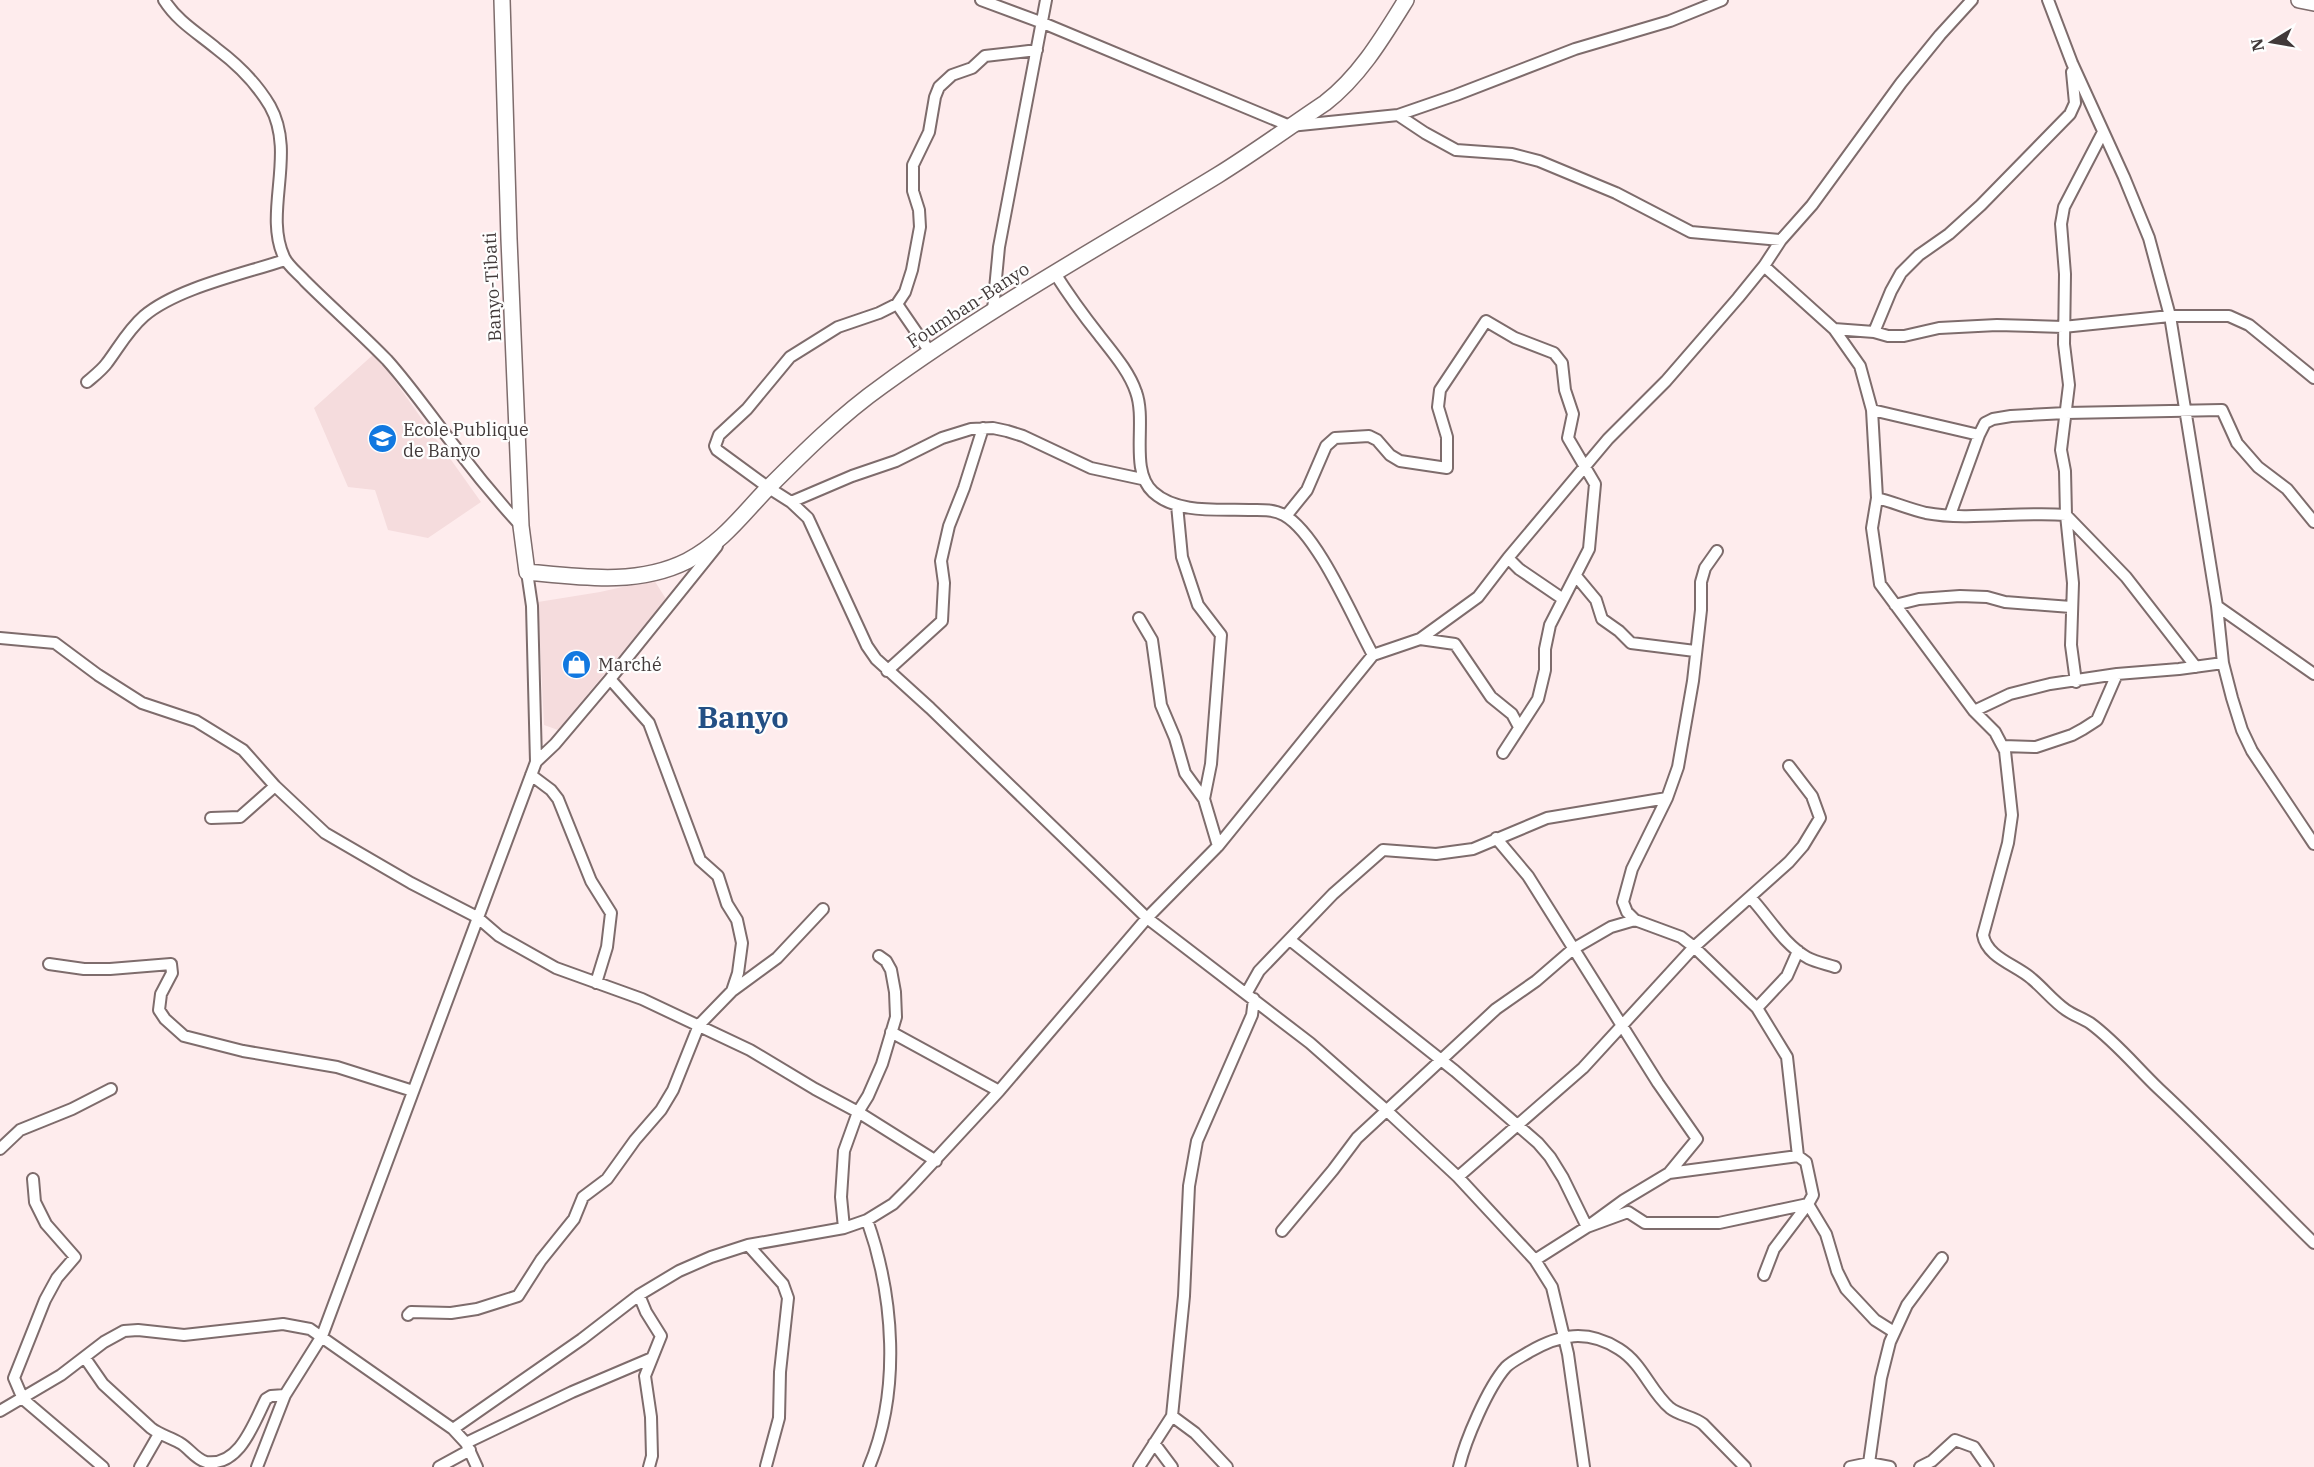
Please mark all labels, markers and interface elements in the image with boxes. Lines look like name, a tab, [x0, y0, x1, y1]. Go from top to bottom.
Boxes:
north arrow	[2242, 12, 2302, 72]
text: N	[2246, 37, 2268, 53]
street label: Banyo-Tibati	[478, 231, 506, 342]
street label: Foumban-Banyo	[903, 257, 1033, 353]
place label: Ecole Publique de Banyo	[403, 418, 529, 462]
school or university icon: Ecole Publique de Banyo	[366, 423, 398, 455]
shop icon: Marché	[561, 648, 593, 680]
place label: Marché	[598, 653, 662, 676]
district label: Banyo	[697, 697, 789, 736]

